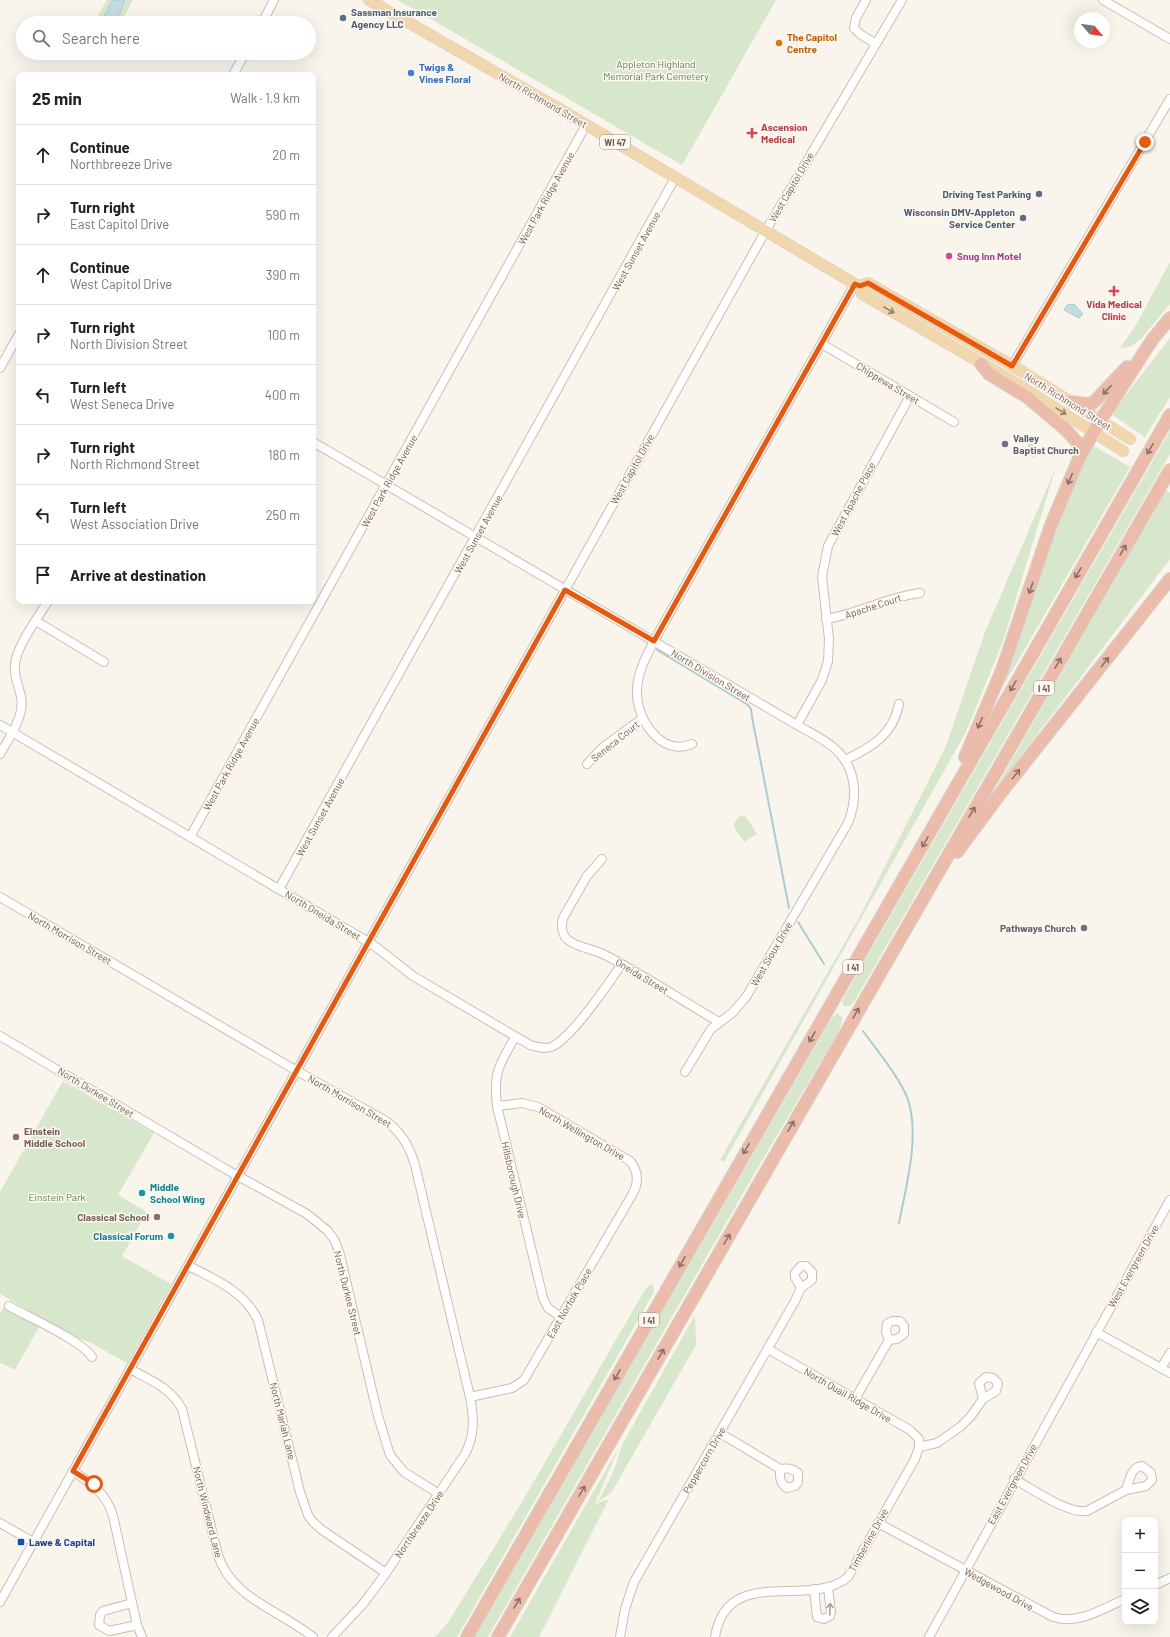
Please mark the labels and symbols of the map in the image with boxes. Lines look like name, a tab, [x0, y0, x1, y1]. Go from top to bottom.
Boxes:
place label: Sassman Insurance Agency LLC	[351, 6, 438, 30]
north arrow	[1074, 12, 1110, 48]
marker: Sassman Insurance Agency LLC	[338, 13, 348, 23]
place label: The Capitol Centre	[787, 31, 837, 55]
marker: The Capitol Centre	[774, 38, 784, 48]
park label: Appleton Highland Memorial Park Cemetery	[603, 58, 709, 82]
place label: Twigs & Vines Floral	[419, 61, 471, 85]
marker: Twigs & Vines Floral	[406, 68, 416, 78]
street label: North Richmond Street	[497, 70, 590, 130]
place label: Ascension Medical	[761, 121, 808, 145]
marker: Ascension Medical	[746, 127, 758, 139]
route end	[1136, 133, 1154, 151]
road number: WI 47	[600, 135, 630, 149]
street label: West Park Ridge Avenue	[515, 150, 577, 246]
street label: West Capitol Drive	[766, 150, 816, 224]
place label: Driving Test Parking	[943, 188, 1031, 200]
marker: Driving Test Parking	[1034, 189, 1044, 199]
place label: Wisconsin DMV-Appleton Service Center	[904, 206, 1015, 230]
street label: West Sunset Avenue	[609, 210, 663, 292]
marker: Wisconsin DMV-Appleton Service Center	[1018, 213, 1028, 223]
place label: Snug Inn Motel	[957, 250, 1021, 262]
marker: Snug Inn Motel	[944, 251, 954, 261]
marker: Vida Medical Clinic	[1108, 285, 1120, 297]
place label: Vida Medical Clinic	[1086, 298, 1142, 322]
one-way arrow	[883, 306, 895, 314]
street label: Chippewa Street	[854, 359, 922, 407]
street label: North Richmond Street	[1022, 369, 1114, 433]
one-way arrow	[1103, 384, 1112, 394]
one-way arrow	[1055, 408, 1067, 416]
street label: West Capitol Drive	[608, 432, 656, 506]
place label: Valley Baptist Church	[1013, 432, 1079, 456]
street label: West Park Ridge Avenue	[358, 433, 420, 529]
marker: Valley Baptist Church	[1000, 439, 1010, 449]
one-way arrow	[1146, 443, 1154, 455]
street label: West Apache Place	[828, 460, 878, 538]
one-way arrow	[1065, 473, 1073, 485]
street label: West Sunset Avenue	[451, 493, 505, 575]
one-way arrow	[1120, 544, 1128, 556]
one-way arrow	[1074, 567, 1082, 579]
one-way arrow	[1026, 582, 1034, 594]
street label: Apache Court	[843, 591, 903, 621]
street label: North Division Street	[669, 647, 753, 704]
one-way arrow	[1100, 656, 1109, 667]
one-way arrow	[1055, 657, 1063, 669]
one-way arrow	[1009, 680, 1017, 692]
road number: I 41	[1034, 681, 1054, 695]
street label: West Park Ridge Avenue	[200, 716, 262, 812]
one-way arrow	[976, 717, 983, 729]
street label: Seneca Court	[589, 718, 642, 764]
one-way arrow	[1011, 768, 1020, 779]
street label: West Sunset Avenue	[293, 776, 347, 858]
one-way arrow	[969, 806, 977, 818]
one-way arrow	[920, 835, 928, 847]
street label: North Oneida Street	[283, 888, 363, 943]
street label: North Morrison Street	[26, 909, 114, 967]
street label: West Sioux Drive	[748, 920, 794, 988]
place label: Pathways Church	[1000, 922, 1076, 934]
marker: Pathways Church	[1079, 923, 1089, 933]
street label: Oneida Street	[613, 956, 671, 997]
road number: I 41	[843, 960, 863, 974]
one-way arrow	[853, 1007, 861, 1019]
one-way arrow	[807, 1031, 815, 1043]
street label: North Durkee Street	[56, 1064, 137, 1120]
street label: North Morrison Street	[306, 1072, 394, 1130]
street label: North Wellington Drive	[537, 1104, 627, 1162]
one-way arrow	[788, 1120, 796, 1132]
place label: Einstein Middle School	[24, 1125, 85, 1149]
marker: Einstein Middle School	[11, 1132, 21, 1142]
street label: Hillsborough Drive	[499, 1140, 529, 1220]
one-way arrow	[742, 1143, 750, 1155]
place label: Middle School Wing	[150, 1181, 205, 1205]
marker: Middle School Wing	[137, 1188, 147, 1198]
park label: Einstein Park	[28, 1191, 86, 1203]
place label: Classical School	[77, 1211, 149, 1223]
marker: Classical School	[152, 1212, 162, 1222]
street label: West Evergreen Drive	[1105, 1223, 1161, 1309]
place label: Classical Forum	[93, 1230, 163, 1242]
marker: Classical Forum	[166, 1231, 176, 1241]
one-way arrow	[723, 1233, 731, 1245]
street label: North Durkee Street	[332, 1249, 364, 1337]
one-way arrow	[677, 1256, 685, 1268]
street label: East Norfolk Place	[544, 1266, 594, 1340]
road number: I 41	[639, 1313, 659, 1327]
one-way arrow	[658, 1348, 666, 1360]
street label: North Quail Ridge Drive	[802, 1365, 894, 1425]
one-way arrow	[612, 1369, 620, 1381]
street label: North Mariah Lane	[268, 1381, 298, 1461]
street label: Peppercorn Drive	[680, 1425, 728, 1495]
street label: East Evergreen Drive	[985, 1442, 1039, 1526]
street label: North Windward Lane	[191, 1465, 225, 1559]
route start	[85, 1475, 103, 1493]
one-way arrow	[579, 1485, 587, 1497]
street label: Northbreeze Drive	[392, 1488, 446, 1560]
street label: Timberline Drive	[846, 1506, 890, 1574]
place label: Lawe & Capital	[29, 1536, 95, 1548]
marker: Lawe & Capital	[16, 1537, 26, 1547]
street label: Wedgewood Drive	[962, 1565, 1036, 1613]
one-way arrow	[514, 1597, 522, 1609]
one-way arrow	[827, 1603, 834, 1616]

